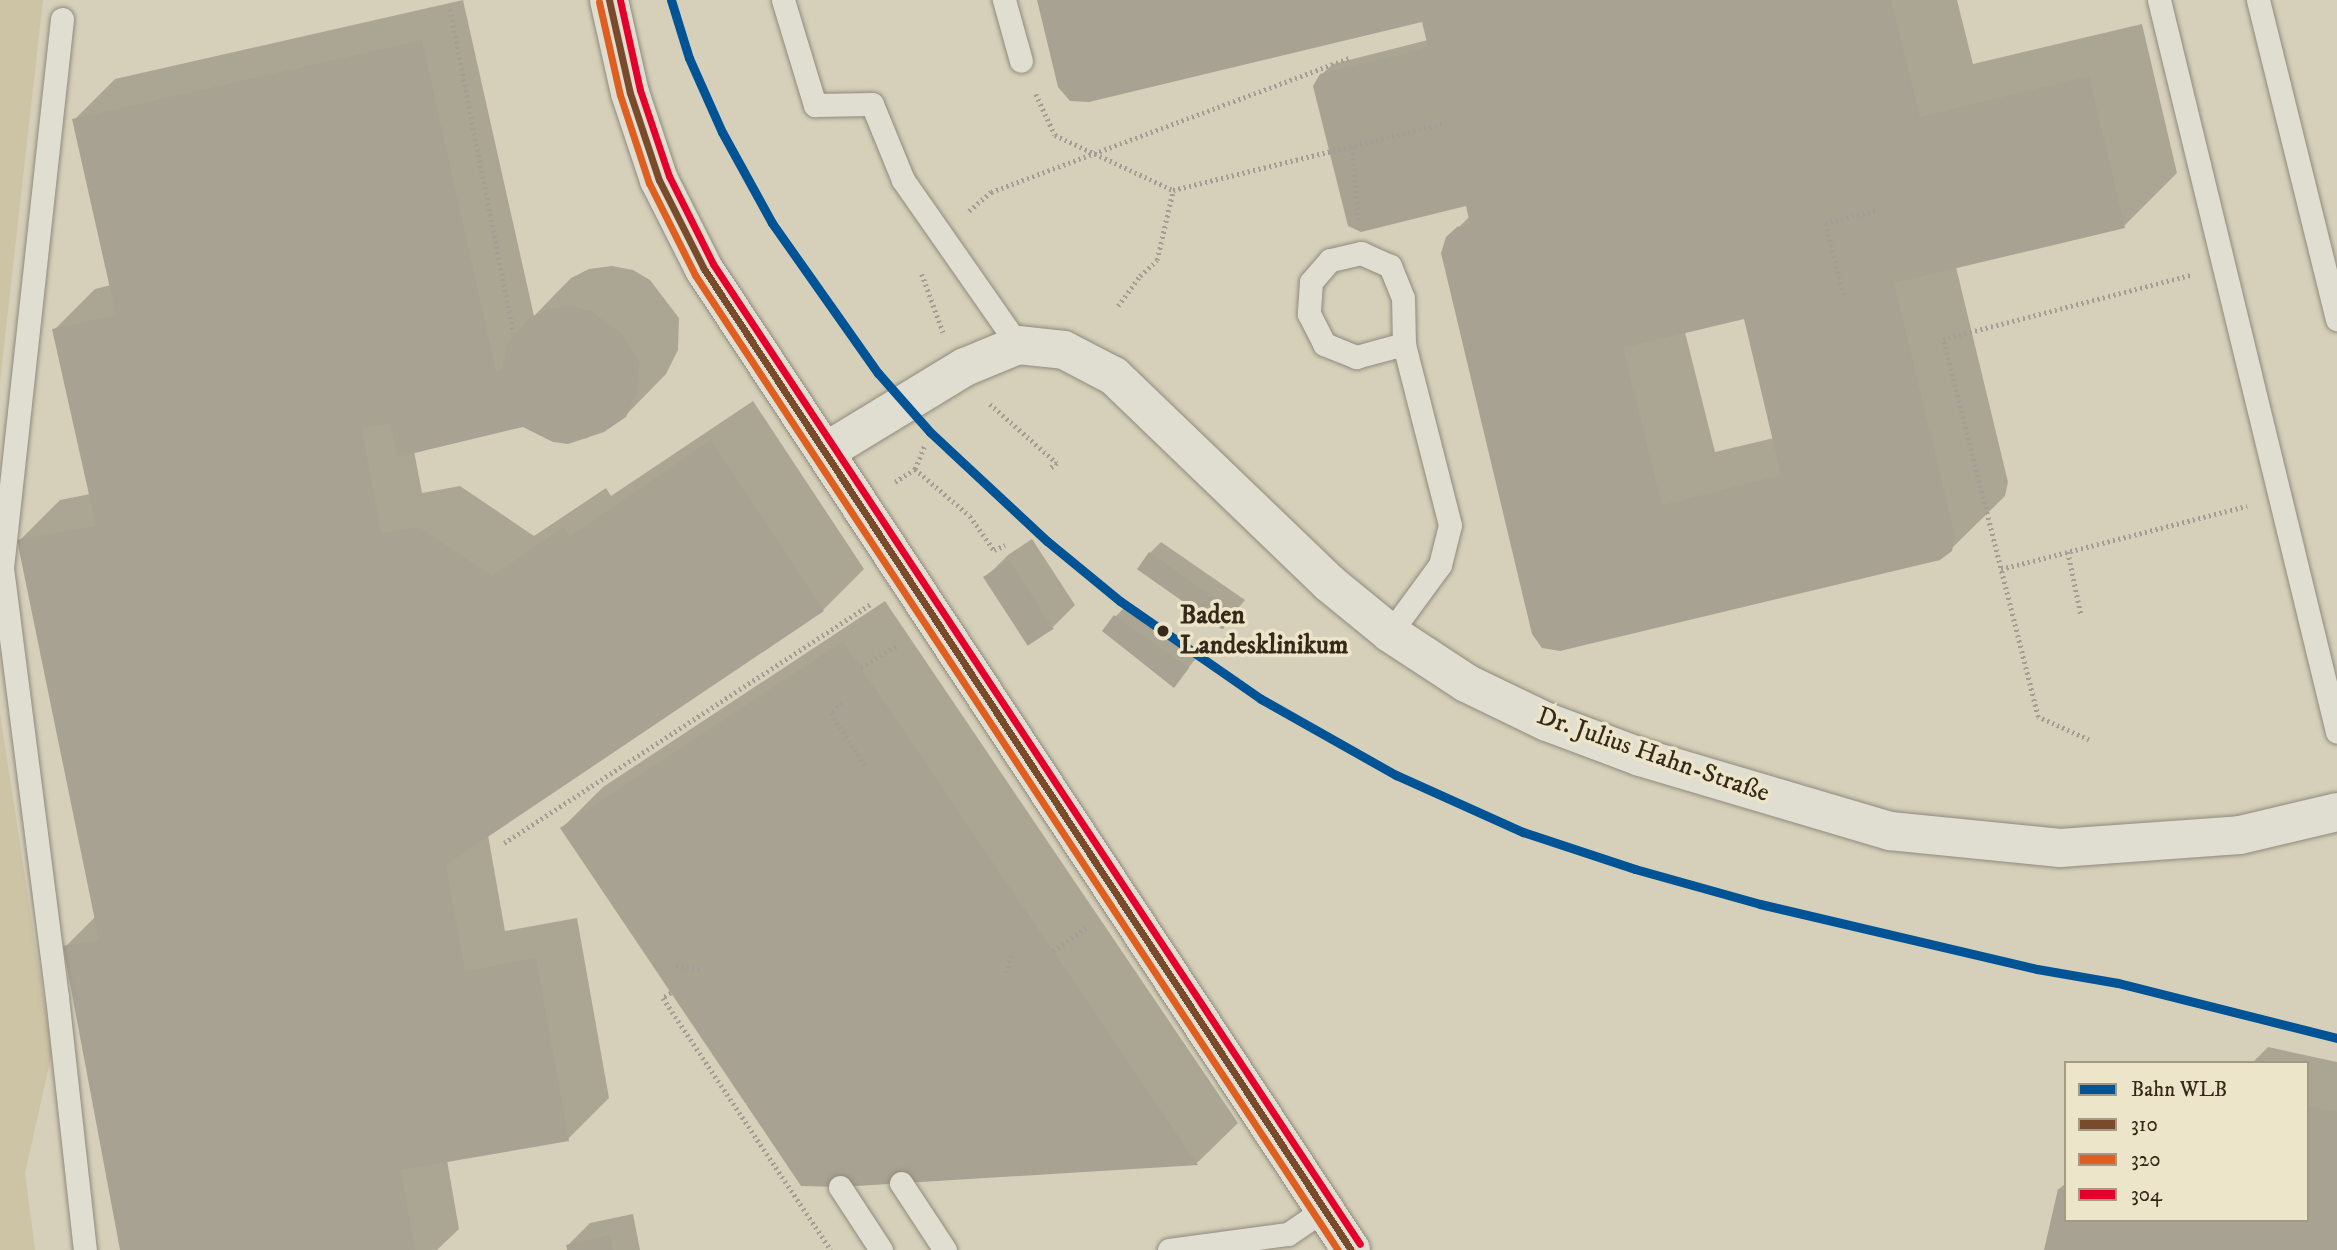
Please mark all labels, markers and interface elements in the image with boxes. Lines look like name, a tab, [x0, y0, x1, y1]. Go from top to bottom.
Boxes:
place label: Baden Landesklinikum	[1180, 600, 1348, 662]
marker: Baden Landesklinikum	[1152, 620, 1174, 642]
street label: Dr. Julius Hahn-Straße	[1533, 701, 1773, 809]
legend	[2064, 1061, 2309, 1222]
text: Bahn WLB	[2131, 1077, 2227, 1103]
text: 310	[2131, 1112, 2158, 1138]
text: 320	[2131, 1147, 2160, 1173]
text: 304	[2131, 1182, 2162, 1208]

